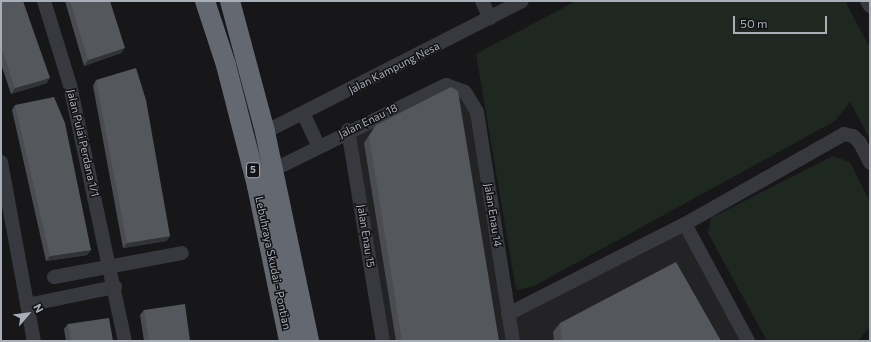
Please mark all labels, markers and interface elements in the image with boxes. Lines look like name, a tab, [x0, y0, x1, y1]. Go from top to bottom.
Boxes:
scale bar	[735, 8, 829, 34]
text: 50 m	[740, 16, 768, 30]
street label: Jalan Kampung Nesa	[346, 39, 442, 97]
street label: Jalan Pulai Perdana 1/1	[64, 88, 102, 198]
street label: Jalan Enau 18	[336, 101, 400, 141]
road number: 5	[246, 162, 260, 178]
street label: Jalan Enau 14	[481, 182, 505, 248]
street label: Lebuhraya Skudai - Pontian	[252, 195, 294, 331]
street label: Jalan Enau 15	[354, 203, 378, 269]
north arrow	[8, 294, 48, 334]
text: N	[31, 301, 47, 315]

